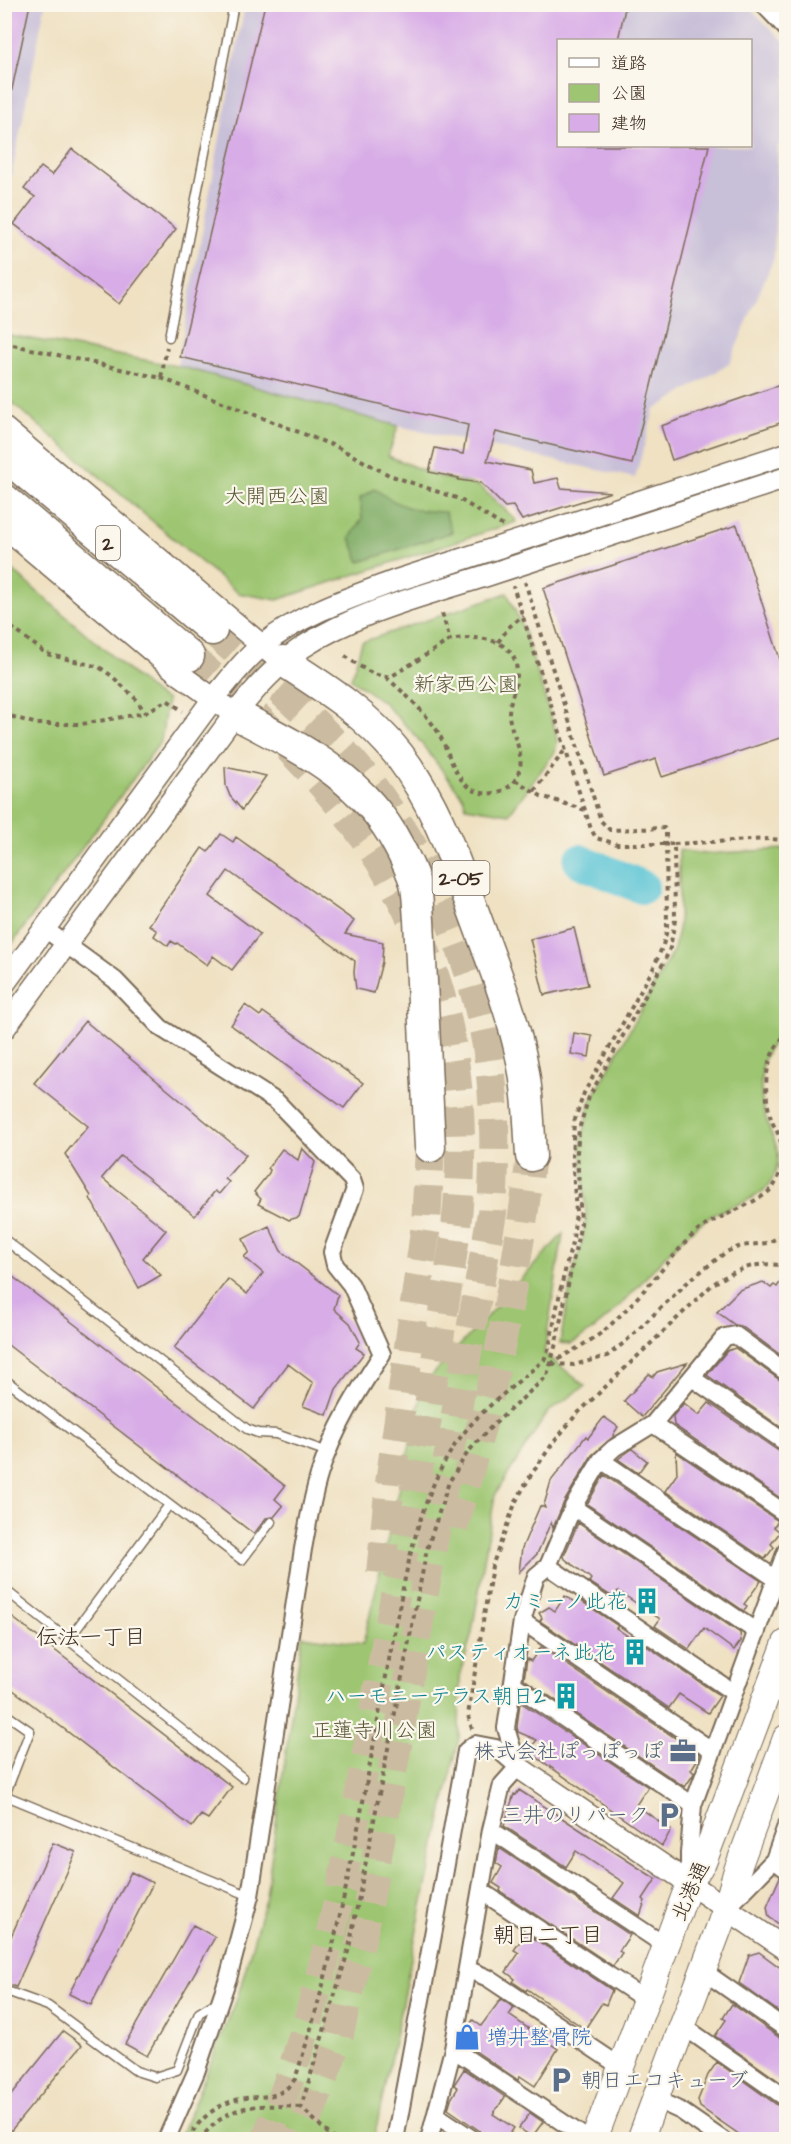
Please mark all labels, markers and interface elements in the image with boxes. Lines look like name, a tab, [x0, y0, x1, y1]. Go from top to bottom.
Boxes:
legend	[557, 39, 752, 147]
text: 道路	[611, 51, 647, 76]
text: 公園	[611, 81, 647, 106]
text: 建物	[611, 111, 647, 136]
park label: 大開西公園	[225, 482, 330, 511]
road number: 2	[96, 526, 120, 560]
park label: 新家西公園	[414, 670, 519, 699]
road number: 2-05	[432, 861, 490, 895]
building icon: カミーノ此花	[632, 1586, 662, 1616]
place label: カミーノ此花	[503, 1587, 627, 1616]
district label: 伝法一丁目	[36, 1622, 146, 1653]
building icon: パスティオーネ此花	[620, 1637, 650, 1667]
place label: パスティオーネ此花	[426, 1638, 615, 1667]
building icon: ハーモニーテラス朝日2	[551, 1681, 581, 1711]
place label: ハーモニーテラス朝日2	[325, 1682, 546, 1711]
park label: 正蓮寺川公園	[311, 1716, 437, 1745]
office icon: 株式会社ぽっぽっぽ	[668, 1736, 698, 1766]
place label: 株式会社ぽっぽっぽ	[474, 1737, 663, 1766]
parking icon: 三井のリパーク	[654, 1800, 684, 1830]
place label: 三井のリパーク	[502, 1801, 649, 1830]
street label: 北港通	[664, 1857, 717, 1926]
district label: 朝日二丁目	[493, 1920, 603, 1951]
shop icon: 増井整骨院	[452, 2022, 482, 2052]
place label: 増井整骨院	[487, 2023, 592, 2052]
parking icon: 朝日エコキューブ	[546, 2065, 576, 2095]
place label: 朝日エコキューブ	[581, 2066, 748, 2095]

